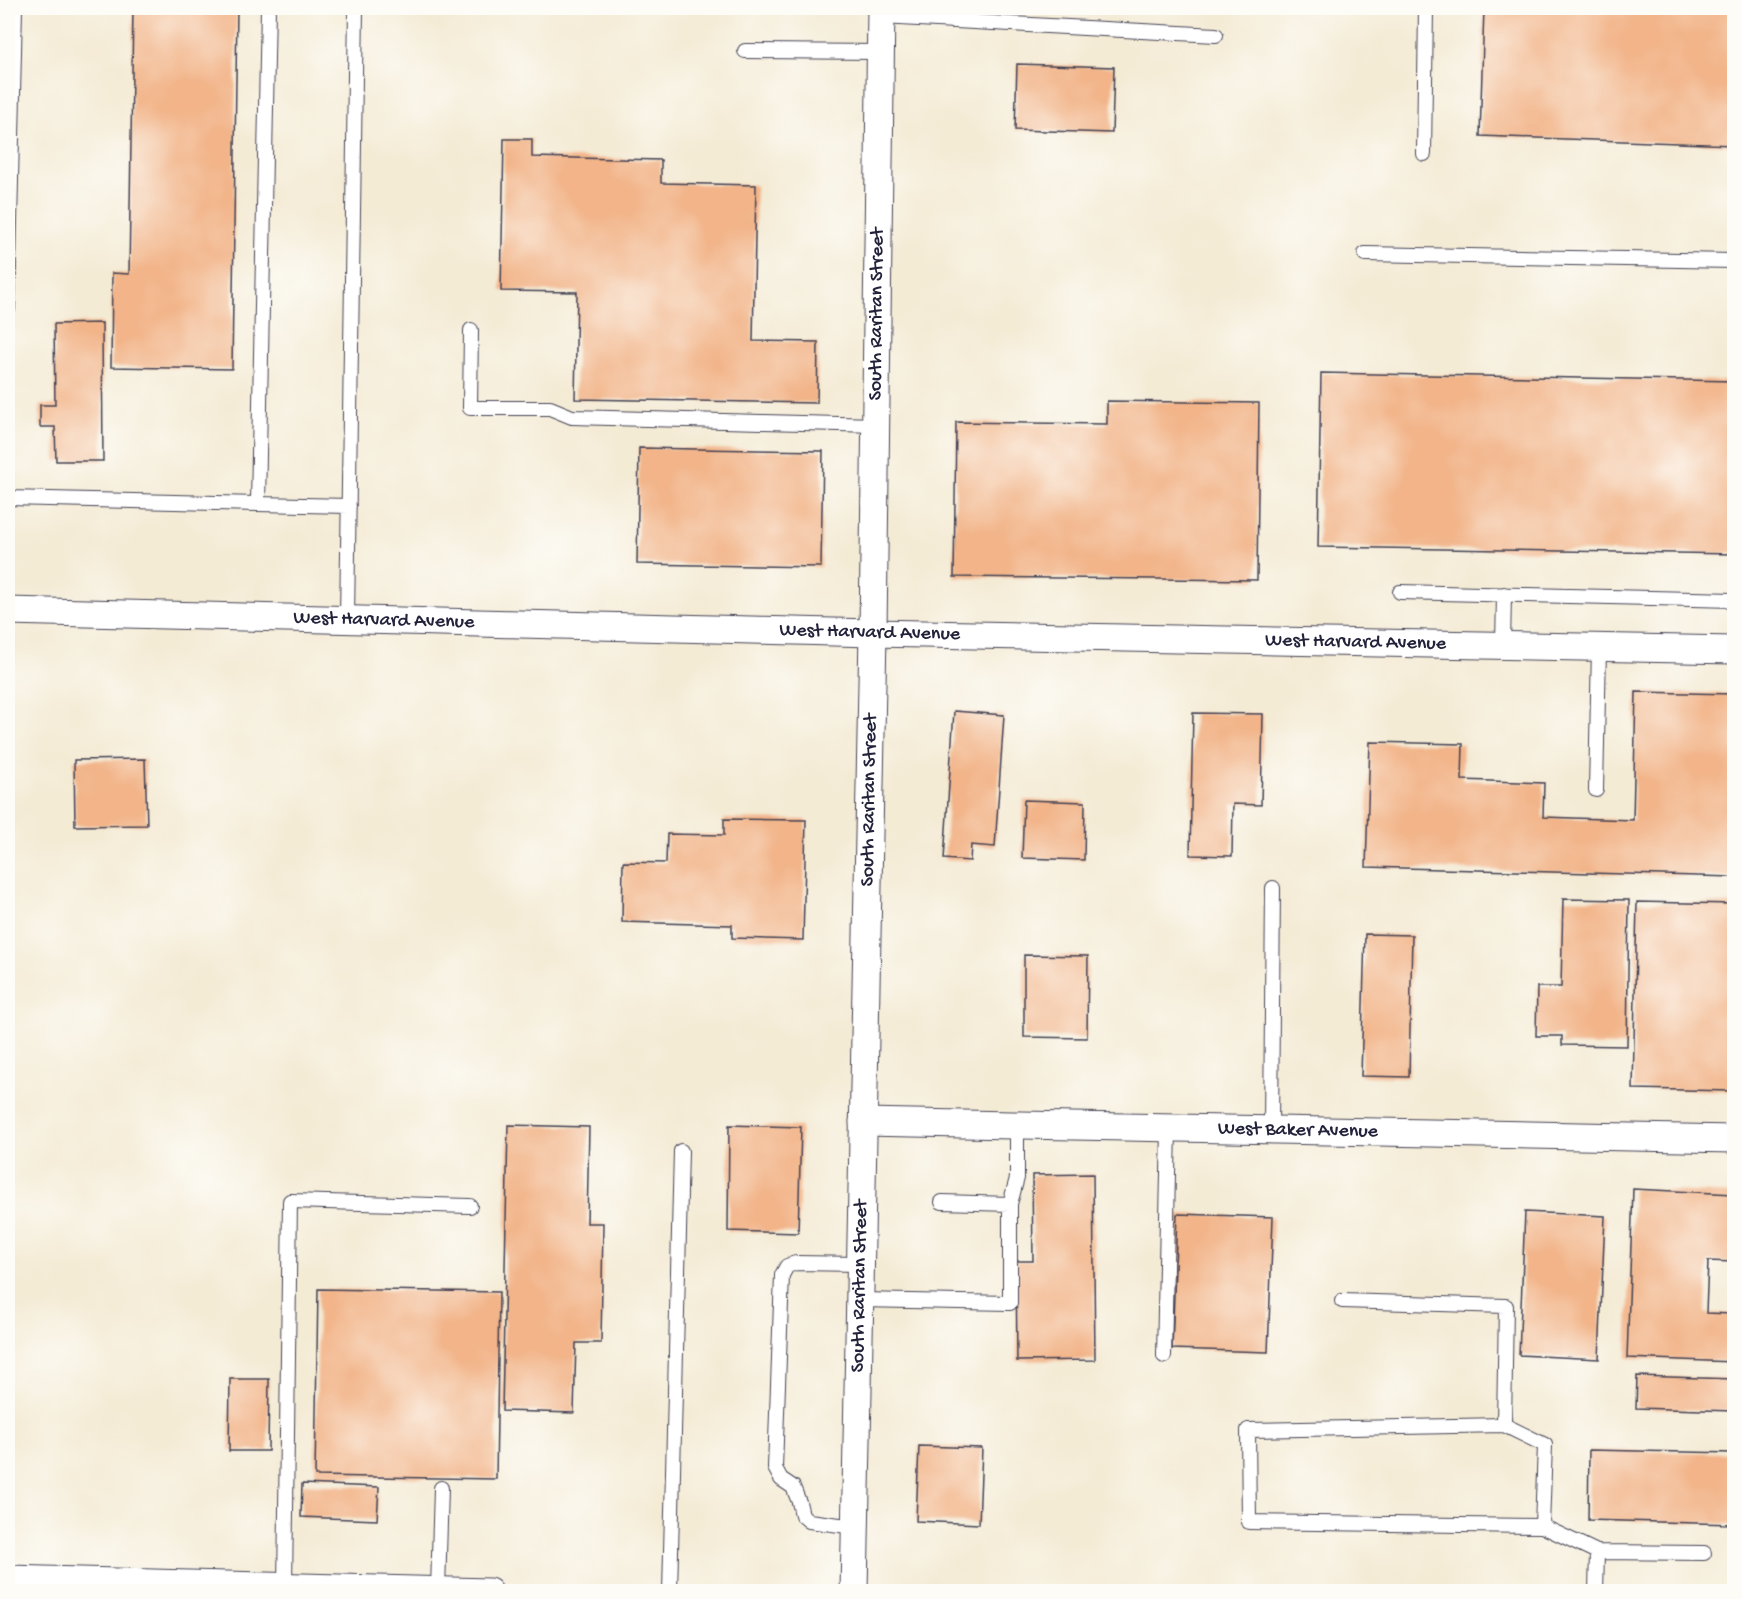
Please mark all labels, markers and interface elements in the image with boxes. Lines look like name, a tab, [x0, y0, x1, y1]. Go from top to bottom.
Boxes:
street label: South Raritan Street	[864, 226, 890, 401]
street label: West Harvard Avenue	[293, 607, 475, 634]
street label: West Harvard Avenue	[779, 619, 961, 646]
street label: West Harvard Avenue	[1265, 629, 1447, 656]
street label: South Raritan Street	[856, 712, 883, 887]
street label: West Baker Avenue	[1218, 1117, 1379, 1144]
street label: South Raritan Street	[847, 1198, 873, 1373]

